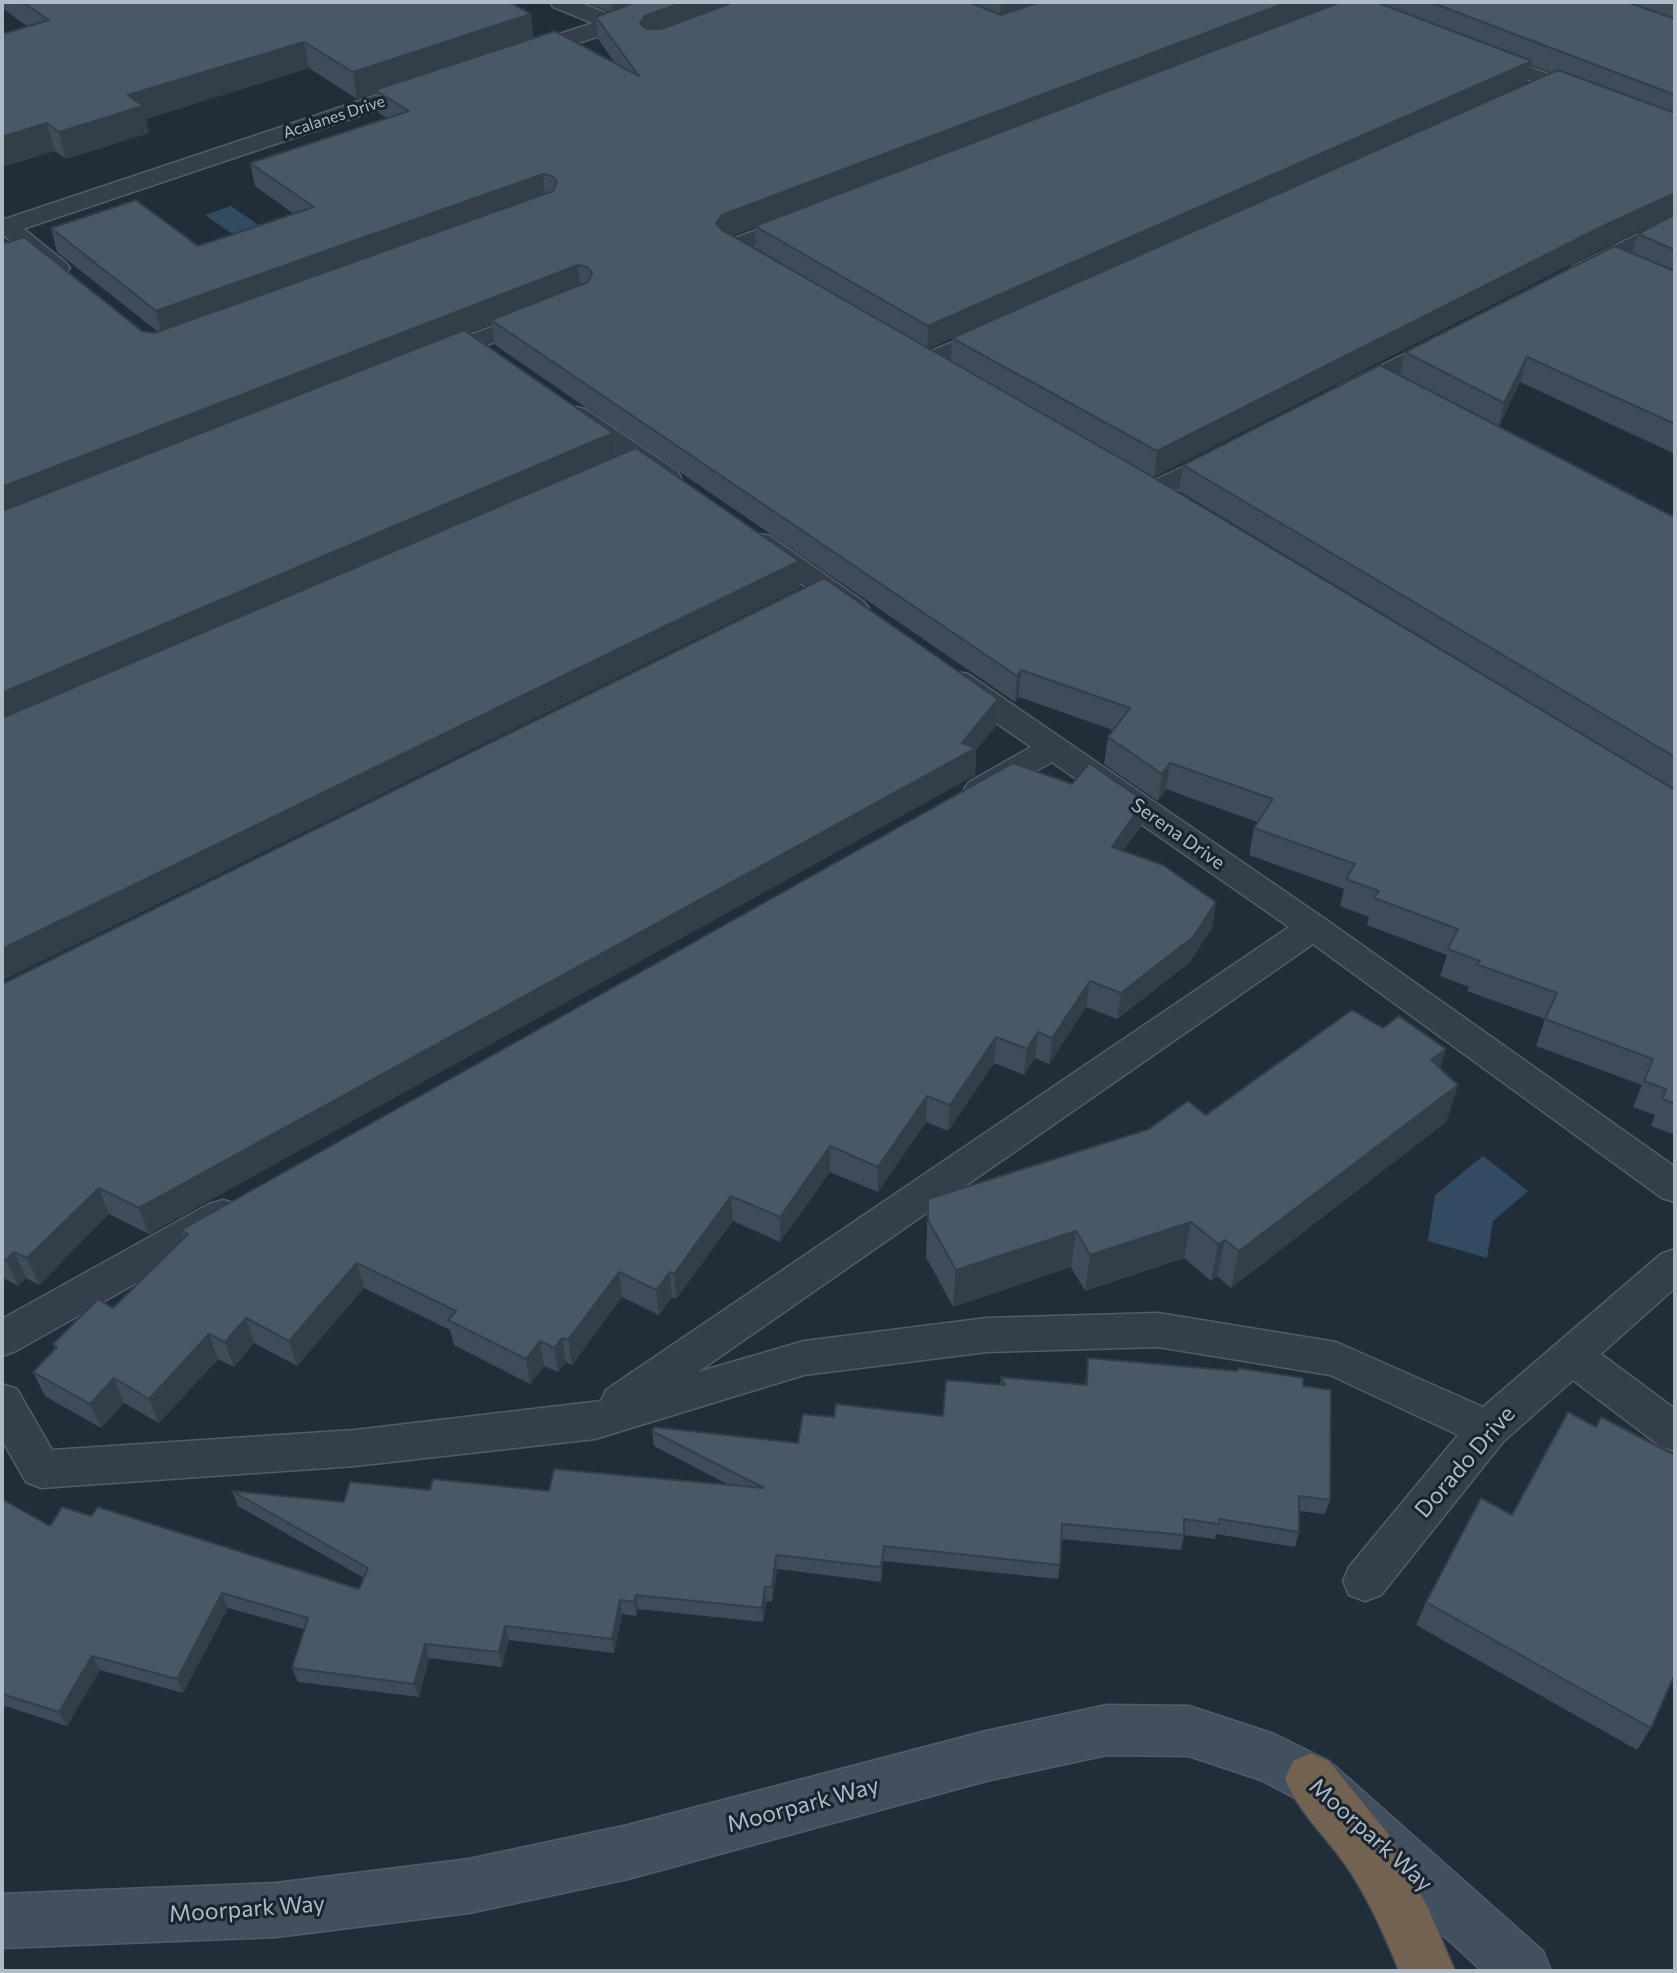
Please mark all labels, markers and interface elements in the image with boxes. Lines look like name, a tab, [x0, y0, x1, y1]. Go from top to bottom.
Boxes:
street label: Acalanes Drive	[281, 91, 387, 143]
street label: Serena Drive	[1127, 793, 1229, 875]
street label: Dorado Drive	[1409, 1401, 1521, 1523]
street label: Moorpark Way	[724, 1771, 882, 1839]
street label: Moorpark Way	[1304, 1772, 1438, 1898]
street label: Moorpark Way	[168, 1890, 326, 1928]

